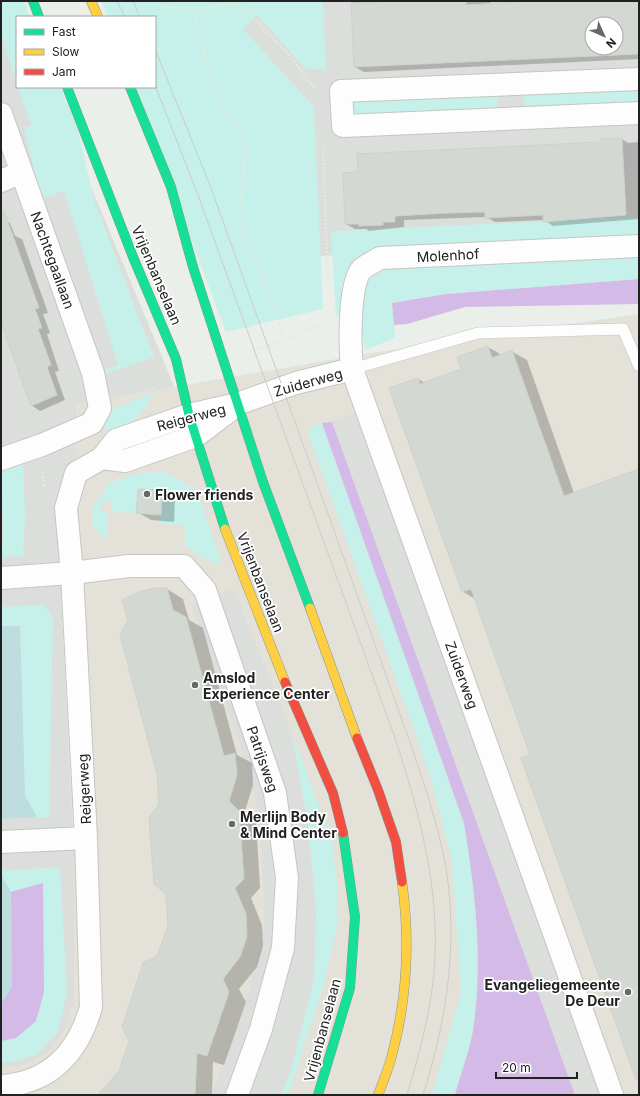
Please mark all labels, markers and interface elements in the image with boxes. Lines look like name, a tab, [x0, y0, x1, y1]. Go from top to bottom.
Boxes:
legend	[16, 16, 156, 88]
north arrow	[584, 16, 624, 56]
text: Fast	[52, 24, 76, 39]
text: N	[603, 35, 619, 51]
text: Slow	[52, 44, 80, 59]
text: Jam	[52, 64, 76, 79]
street label: Nachtegaallaan	[28, 209, 78, 311]
street label: Vrijenbanselaan	[128, 223, 186, 327]
street label: Molenhof	[416, 245, 480, 265]
street label: Zuiderweg	[272, 364, 344, 400]
street label: Reigerweg	[155, 400, 227, 434]
place label: Flower friends	[155, 486, 254, 503]
marker: Flower friends	[142, 489, 152, 499]
street label: Vrijenbanselaan	[234, 529, 288, 635]
street label: Zuiderweg	[442, 639, 482, 711]
place label: Amslod Experience Center	[203, 669, 330, 702]
marker: Amslod Experience Center	[190, 680, 200, 690]
street label: Patrijsweg	[244, 724, 282, 794]
street label: Reigerweg	[74, 753, 94, 825]
place label: Merlijn Body & Mind Center	[240, 808, 337, 841]
marker: Merlijn Body & Mind Center	[227, 819, 237, 829]
place label: Evangeliegemeente De Deur	[485, 976, 620, 1009]
street label: Vrijenbanselaan	[300, 977, 344, 1083]
marker: Evangeliegemeente De Deur	[623, 987, 633, 997]
scale bar	[496, 1054, 577, 1080]
text: 20 m	[502, 1060, 531, 1075]

